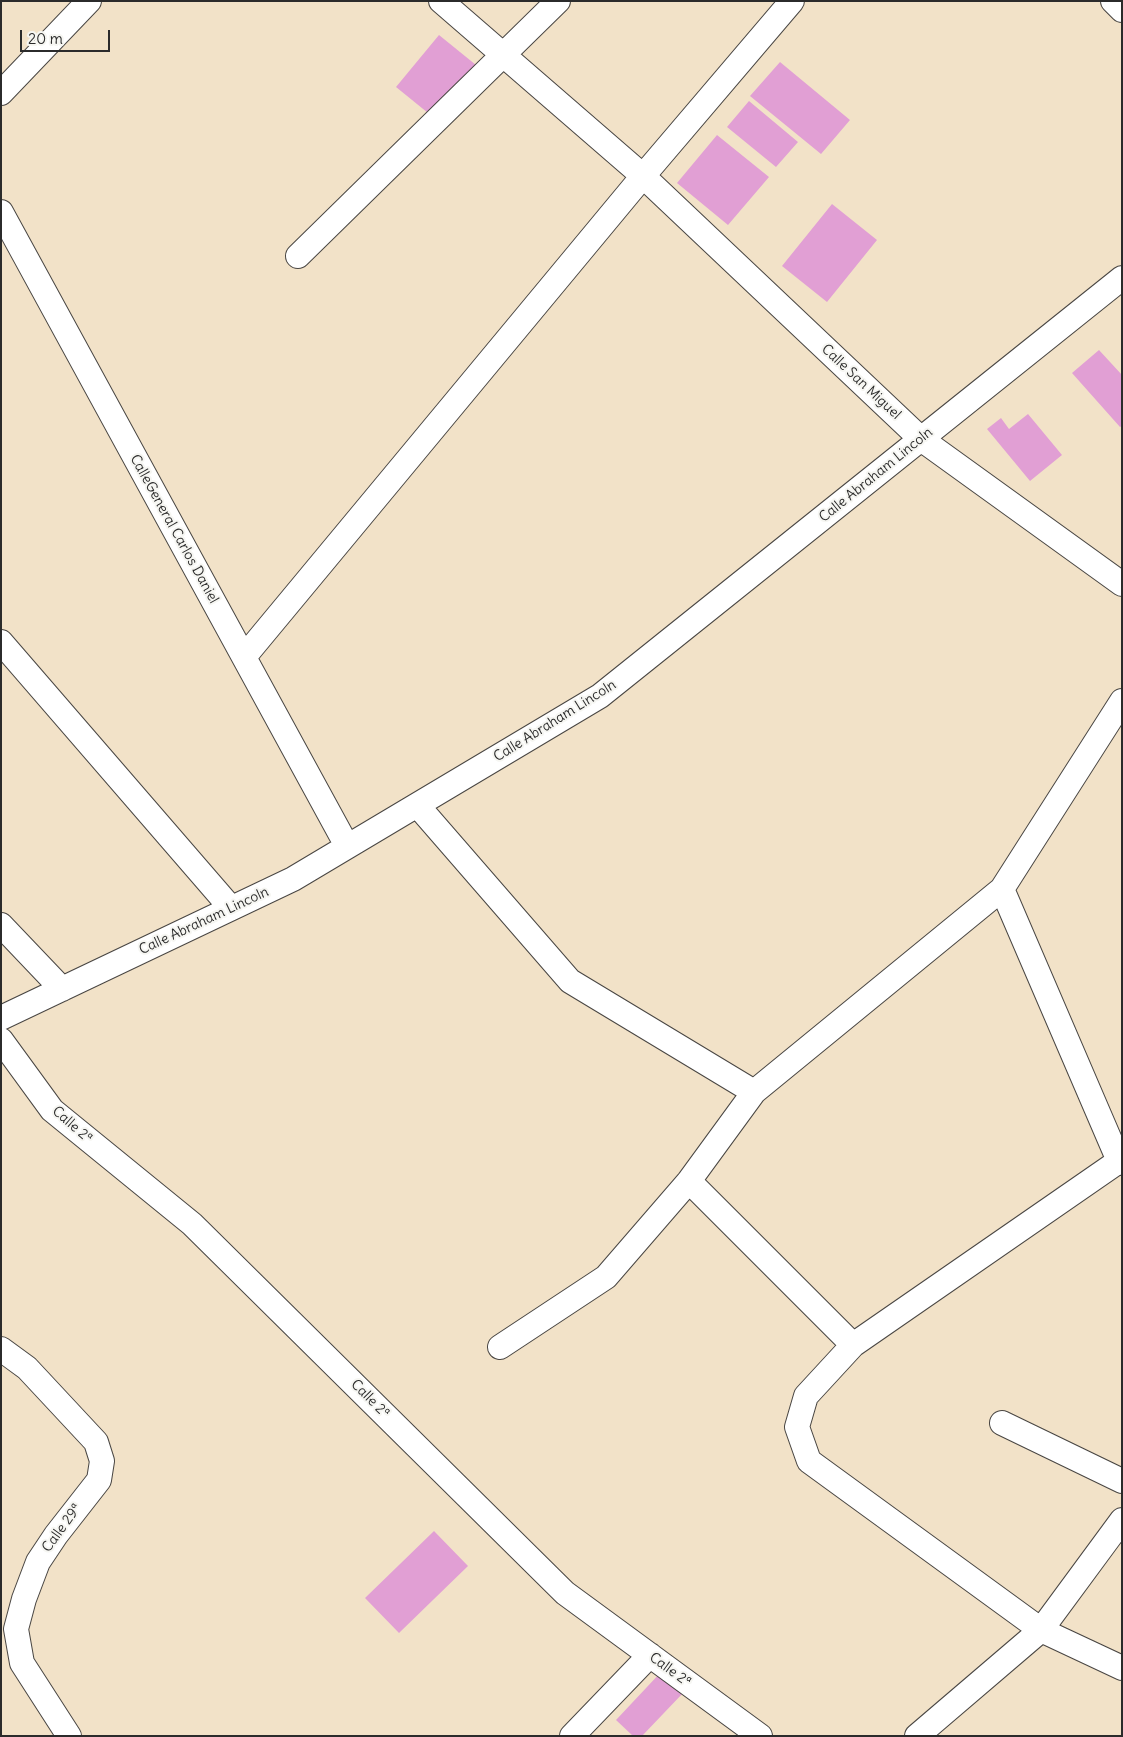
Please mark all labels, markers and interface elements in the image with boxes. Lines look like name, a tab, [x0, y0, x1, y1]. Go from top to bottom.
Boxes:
scale bar	[22, 20, 112, 52]
text: 20 m	[28, 29, 63, 48]
street label: Calle San Miguel	[818, 341, 904, 423]
street label: Calle Abraham Lincoln	[816, 424, 936, 526]
street label: CalleGeneral Carlos Daniel	[126, 452, 222, 606]
street label: Calle Abraham Lincoln	[491, 676, 619, 766]
street label: Calle Abraham Lincoln	[136, 884, 272, 958]
street label: Calle 2ª	[49, 1103, 95, 1147]
street label: Calle 2ª	[347, 1376, 393, 1422]
street label: Calle 29ª	[39, 1501, 85, 1555]
street label: Calle 2ª	[646, 1649, 694, 1691]

